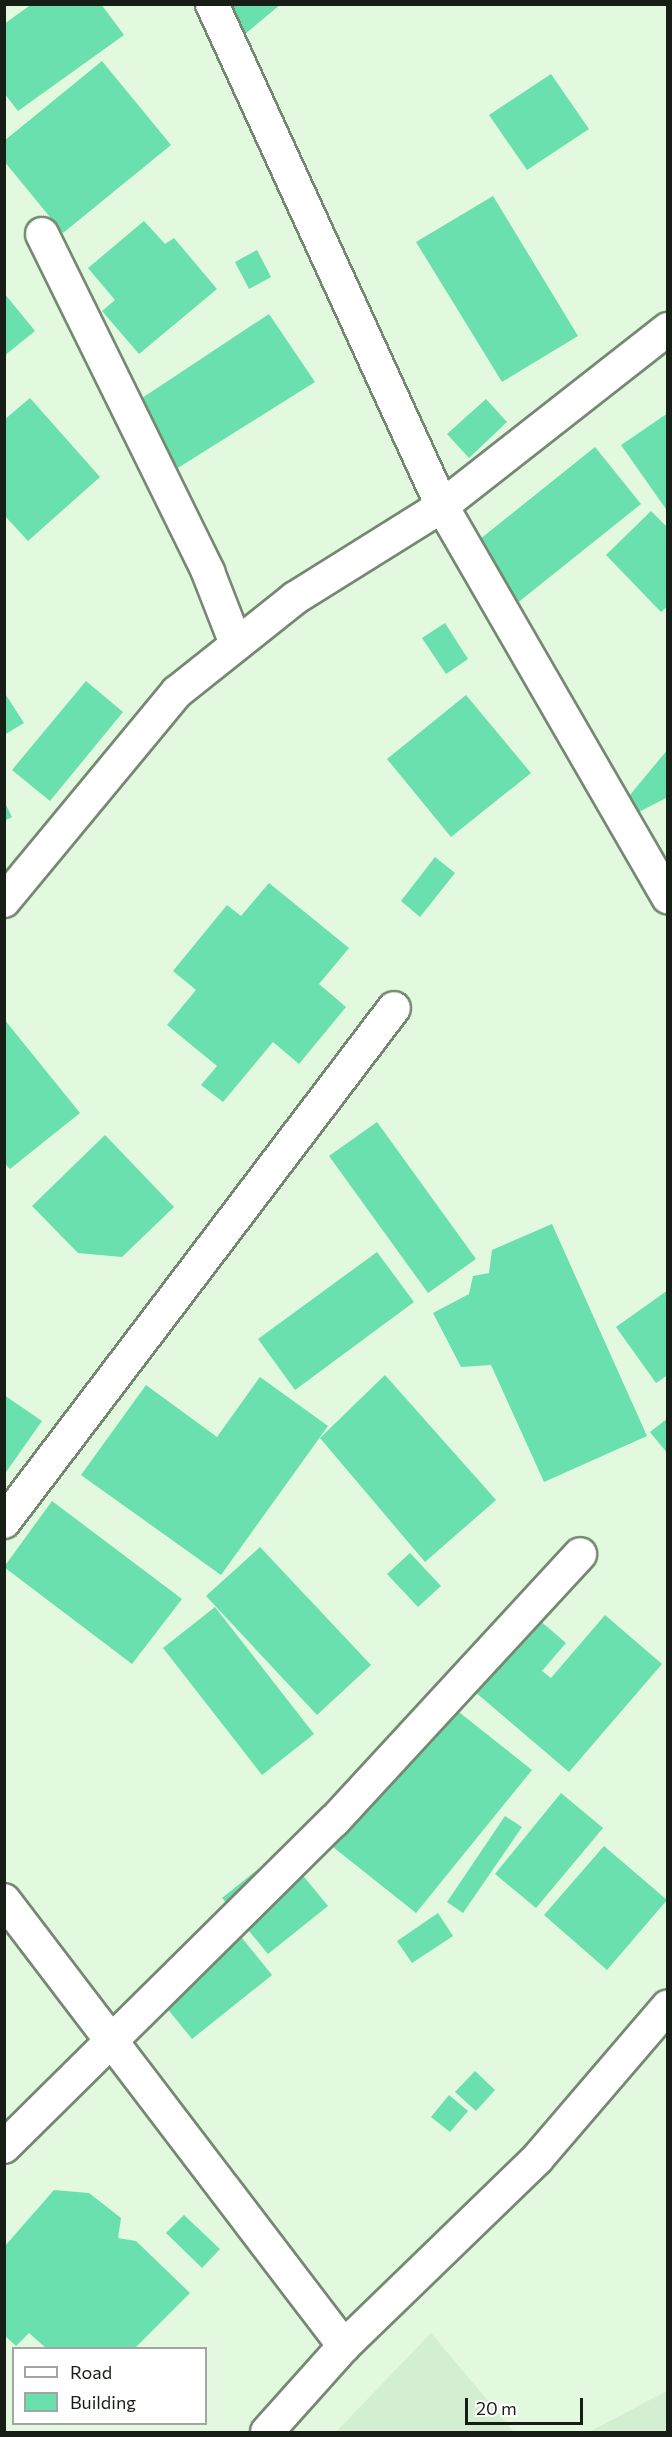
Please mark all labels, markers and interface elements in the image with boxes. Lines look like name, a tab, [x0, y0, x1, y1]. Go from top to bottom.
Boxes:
legend	[12, 2347, 207, 2425]
text: Road	[70, 2361, 112, 2383]
scale bar	[468, 2386, 586, 2424]
text: Building	[70, 2391, 136, 2413]
text: 20 m	[476, 2397, 517, 2419]

